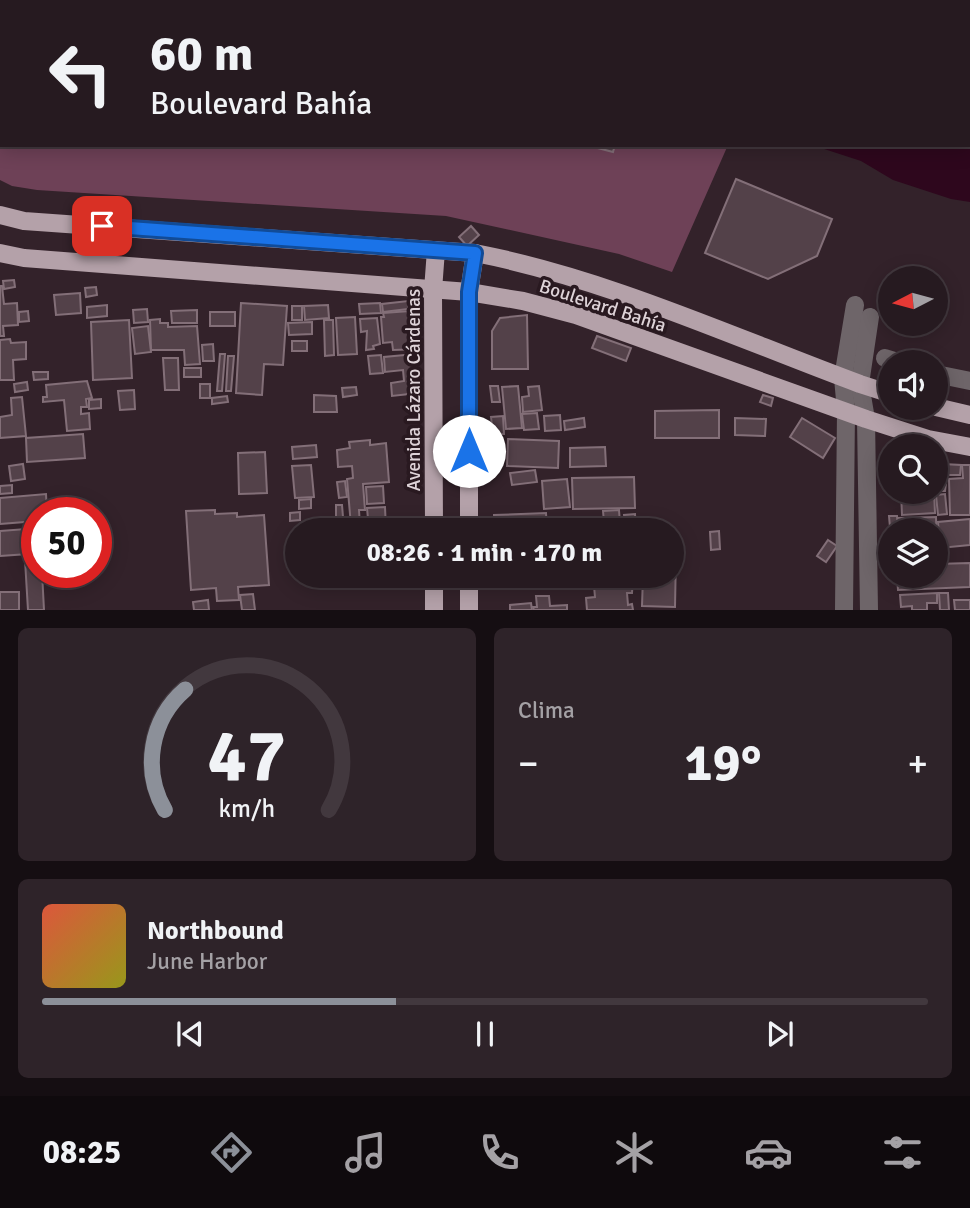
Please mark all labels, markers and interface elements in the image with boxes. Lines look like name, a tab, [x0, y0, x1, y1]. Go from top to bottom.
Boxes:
text: 60 m	[150, 24, 253, 84]
icon: left	[35, 28, 126, 119]
text: Boulevard Bahía	[150, 84, 372, 123]
pin	[72, 196, 132, 256]
icon: arrive	[83, 207, 121, 245]
north arrow	[878, 266, 948, 336]
map controls	[878, 266, 948, 588]
street label: Boulevard Bahía	[536, 274, 669, 338]
street label: Avenida Lázaro Cárdenas	[402, 289, 426, 491]
button: sound	[878, 350, 948, 420]
position arrow	[432, 414, 506, 488]
button: search	[878, 434, 948, 504]
speed limit sign: 50	[21, 497, 112, 588]
button: layers	[878, 518, 948, 588]
text: 08:26 · 1 min · 170 m	[367, 537, 602, 569]
text: Clima	[518, 696, 575, 725]
text: 47	[208, 713, 286, 802]
text: 19°	[685, 731, 761, 795]
text: −	[518, 740, 539, 787]
text: +	[907, 740, 928, 787]
text: km/h	[219, 793, 275, 824]
text: Northbound	[147, 915, 284, 947]
text: June Harbor	[147, 947, 267, 976]
icon: previous	[171, 1015, 209, 1053]
icon: pause	[466, 1015, 504, 1053]
icon: next	[761, 1015, 799, 1053]
icon: directions	[207, 1128, 256, 1177]
icon: music	[341, 1128, 390, 1177]
icon: phone	[475, 1128, 524, 1177]
icon: climate	[610, 1128, 659, 1177]
icon: car	[744, 1128, 793, 1177]
icon: filters	[878, 1128, 927, 1177]
text: 08:25	[43, 1133, 121, 1172]

